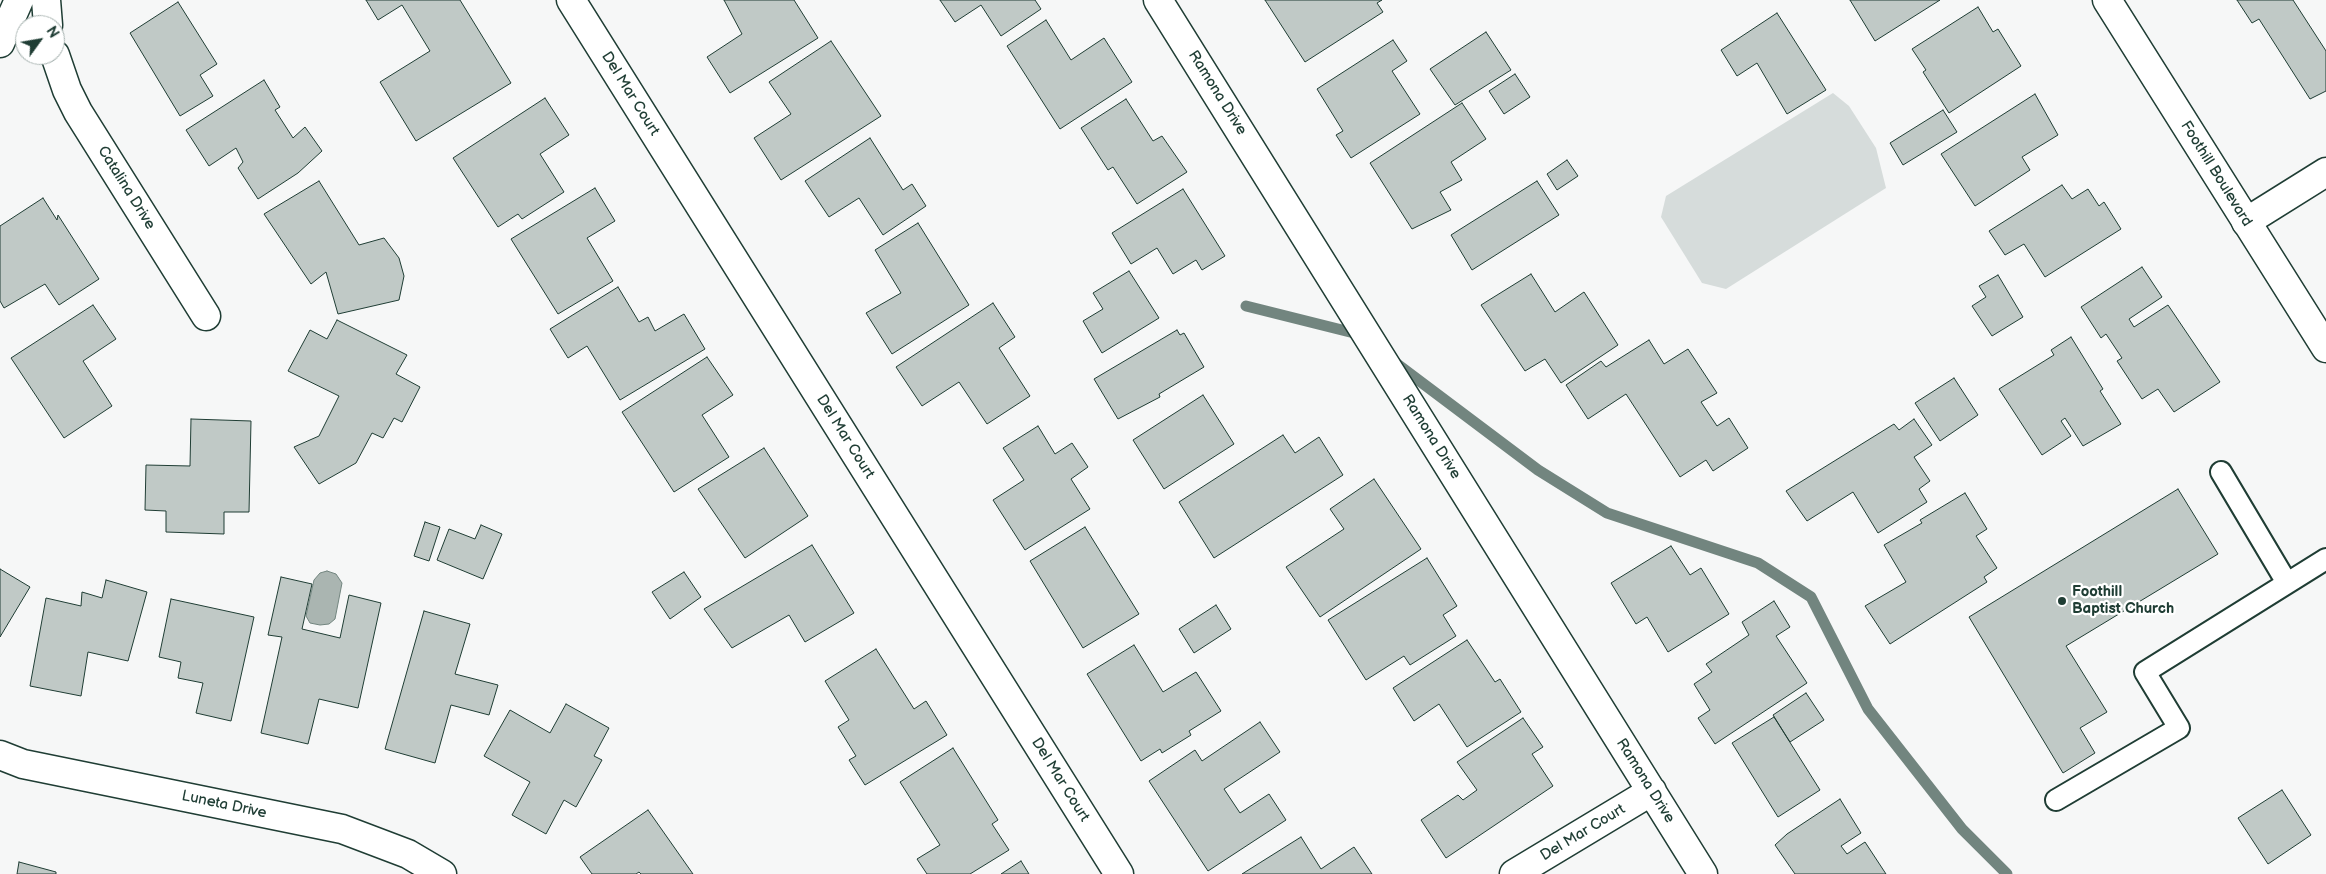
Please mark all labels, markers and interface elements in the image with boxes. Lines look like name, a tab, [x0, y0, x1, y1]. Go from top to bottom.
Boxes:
north arrow	[15, 15, 65, 65]
text: N	[42, 23, 62, 41]
street label: Ramona Drive	[1184, 47, 1250, 139]
street label: Del Mar Court	[597, 49, 663, 139]
street label: Foothill Boulevard	[2176, 118, 2256, 230]
street label: Catalina Drive	[93, 143, 159, 233]
street label: Ramona Drive	[1398, 391, 1464, 483]
street label: Del Mar Court	[812, 392, 878, 482]
place label: Foothill Baptist Church	[2072, 583, 2174, 618]
marker: Foothill Baptist Church	[2056, 595, 2068, 607]
street label: Del Mar Court	[1027, 735, 1093, 825]
street label: Ramona Drive	[1612, 735, 1678, 827]
street label: Luneta Drive	[180, 787, 268, 823]
street label: Del Mar Court	[1537, 801, 1629, 865]

